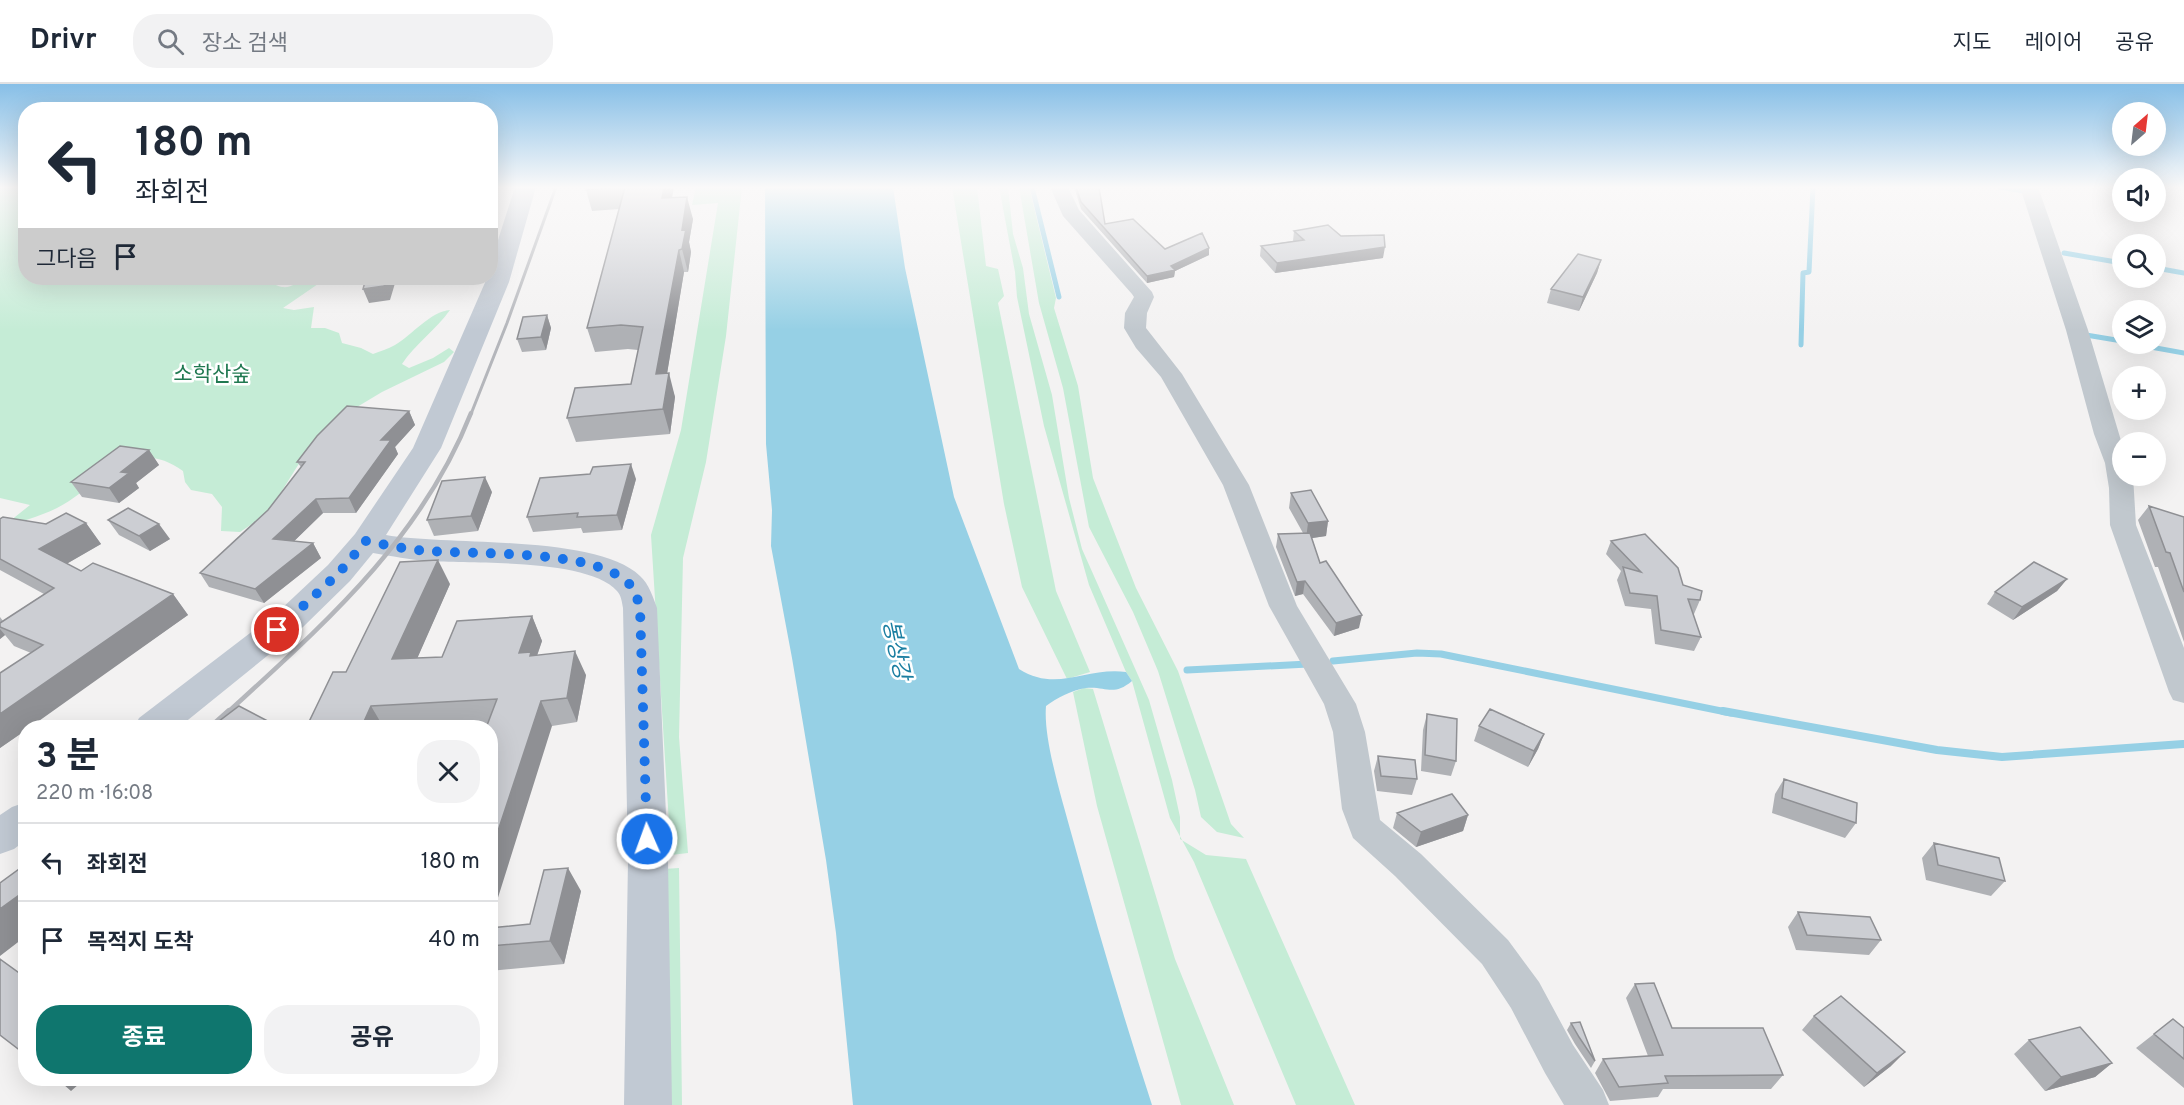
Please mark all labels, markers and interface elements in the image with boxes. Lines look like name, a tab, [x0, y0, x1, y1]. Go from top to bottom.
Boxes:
search box	[133, 14, 553, 68]
text: Drivr	[30, 23, 97, 59]
icon: search	[154, 25, 187, 58]
text: 지도	[1953, 30, 1991, 57]
text: 레이어	[2024, 30, 2082, 57]
text: 공유	[2115, 30, 2154, 57]
text: 장소 검색	[202, 31, 288, 58]
north arrow	[2112, 102, 2166, 156]
map controls	[2112, 102, 2166, 486]
text: 180 m	[135, 118, 252, 171]
icon: left	[36, 126, 114, 204]
button: sound	[2112, 168, 2166, 222]
text: 좌회전	[135, 177, 210, 211]
button: search	[2112, 234, 2166, 288]
icon: arrive	[109, 240, 142, 273]
text: 그다음	[36, 247, 97, 274]
button: layers	[2112, 300, 2166, 354]
park label: 소학산숲	[173, 362, 251, 389]
button: +	[2112, 366, 2166, 420]
button: −	[2112, 432, 2166, 486]
pin	[251, 604, 302, 655]
icon: arrive	[260, 613, 293, 646]
water label: 봉상강	[875, 617, 915, 685]
text: 3 분	[36, 735, 100, 781]
button: close	[417, 740, 480, 803]
text: 220 m · 16:08	[36, 781, 153, 807]
position arrow	[615, 807, 679, 871]
icon: left	[36, 846, 69, 879]
text: 180 m	[421, 849, 480, 876]
text: 좌회전	[87, 852, 148, 879]
icon: arrive	[36, 924, 69, 957]
text: 40 m	[428, 927, 480, 954]
text: 목적지 도착	[87, 930, 194, 957]
button: 종료	[36, 1005, 252, 1074]
button: 공유	[264, 1005, 480, 1074]

